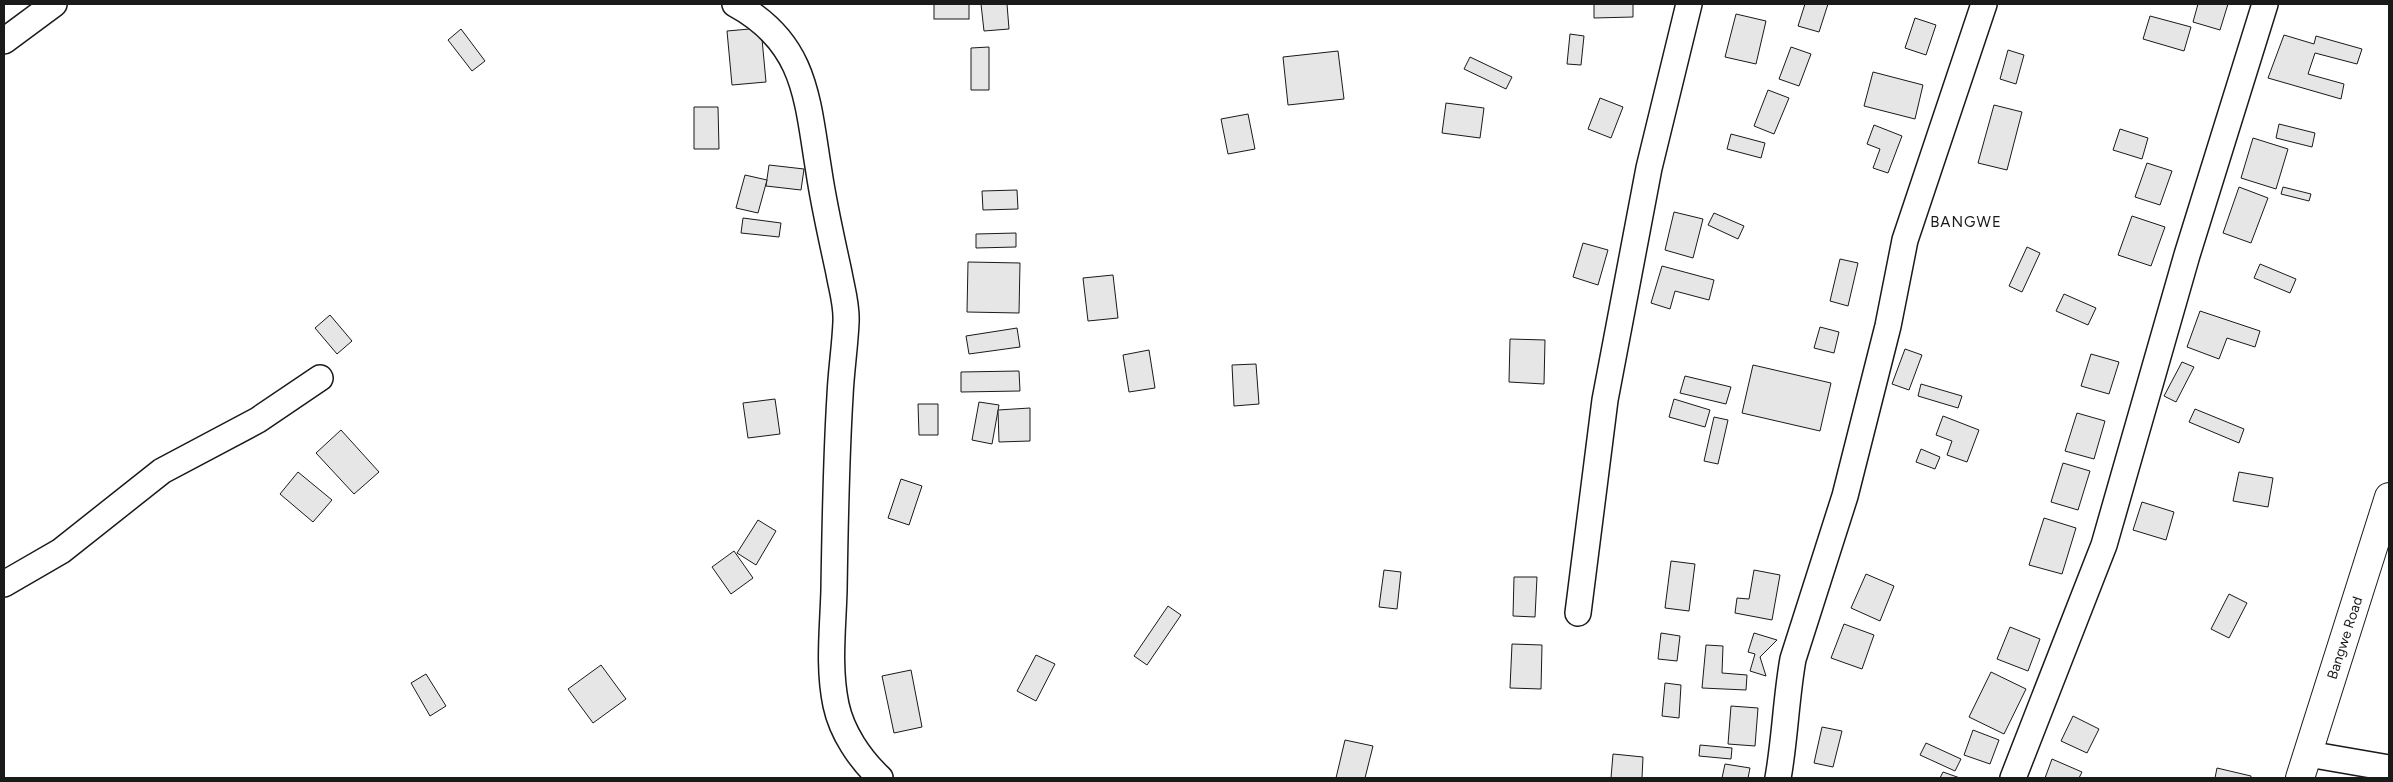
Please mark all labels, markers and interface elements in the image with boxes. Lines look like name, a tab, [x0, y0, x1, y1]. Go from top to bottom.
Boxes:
district label: BANGWE	[1930, 213, 2002, 231]
street label: Bangwe Road	[2324, 595, 2366, 681]

